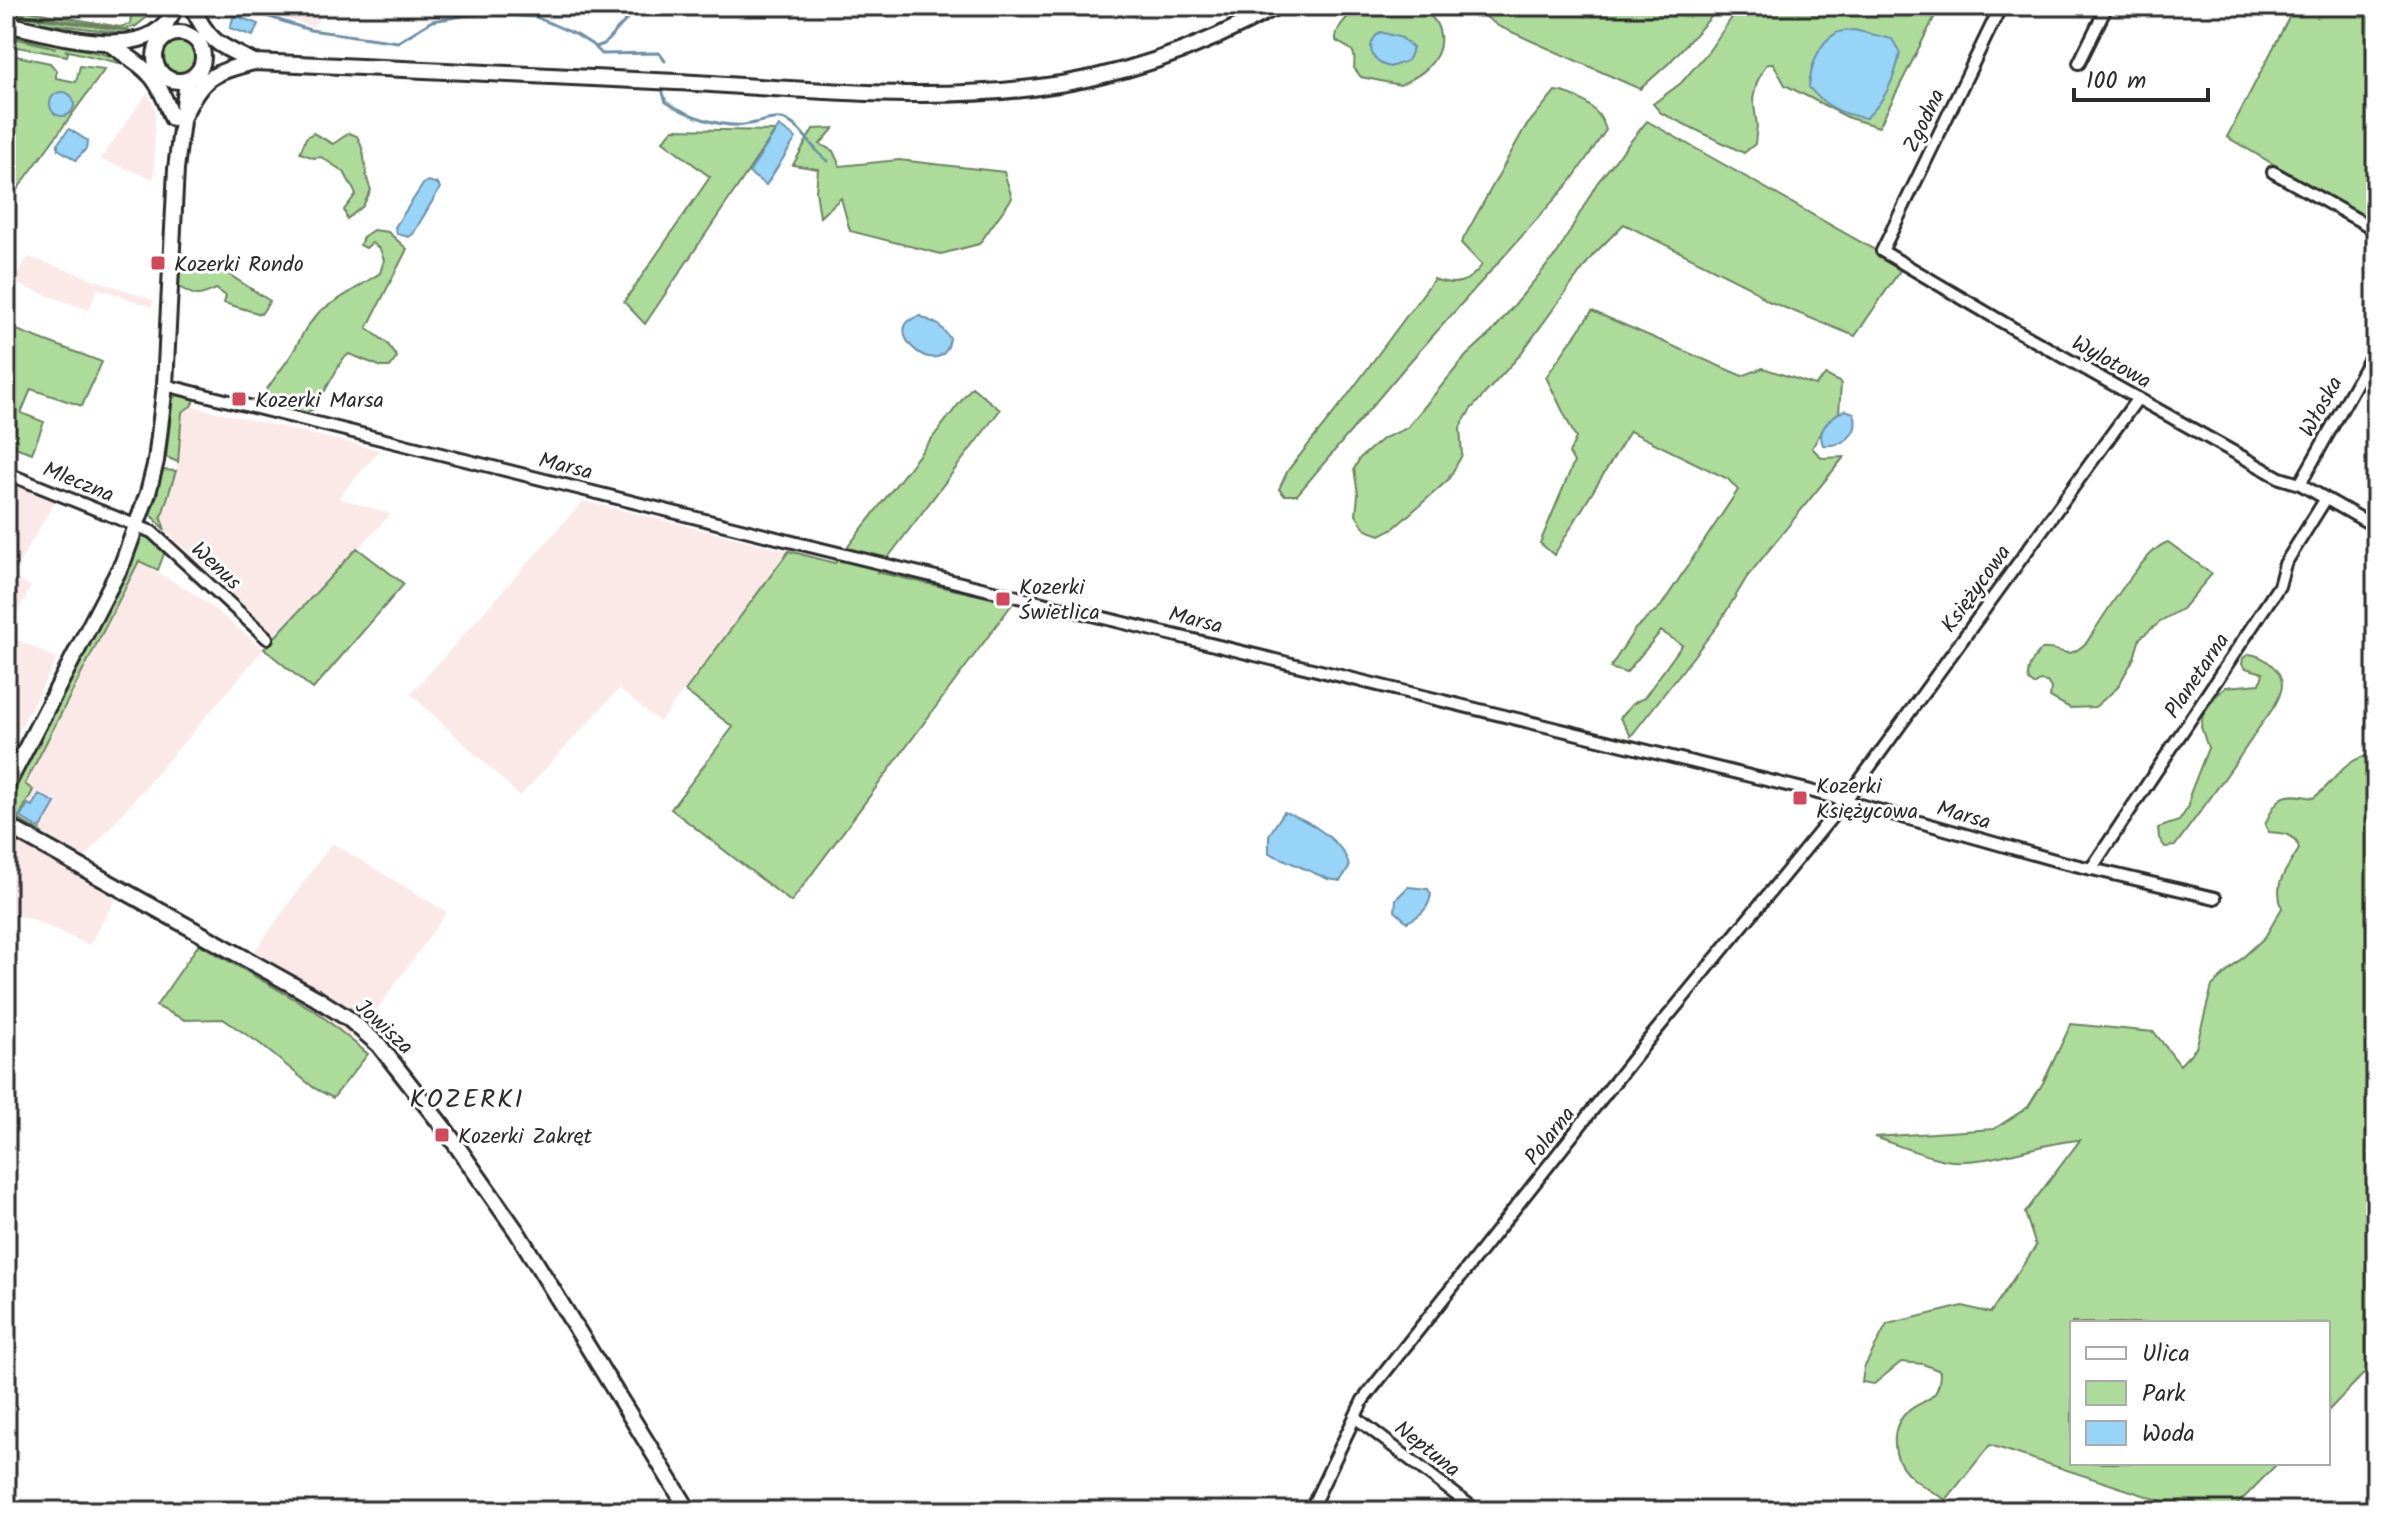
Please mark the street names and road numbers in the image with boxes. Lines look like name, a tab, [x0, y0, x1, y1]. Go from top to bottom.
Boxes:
street label: Zgodna	[1895, 83, 1956, 159]
street label: Wylotowa	[2064, 327, 2157, 399]
street label: Włoska	[2291, 370, 2353, 444]
street label: Marsa	[535, 444, 596, 491]
street label: Mleczna	[37, 453, 119, 513]
street label: Wenus	[182, 534, 249, 600]
street label: Księżycowa	[1933, 538, 2021, 641]
street label: Marsa	[1165, 598, 1226, 645]
street label: Planetarna	[2156, 626, 2240, 727]
street label: Marsa	[1932, 792, 1994, 841]
street label: Jowisza	[346, 991, 421, 1064]
street label: Polarna	[1517, 1099, 1585, 1174]
street label: Neptuna	[1386, 1413, 1467, 1487]

